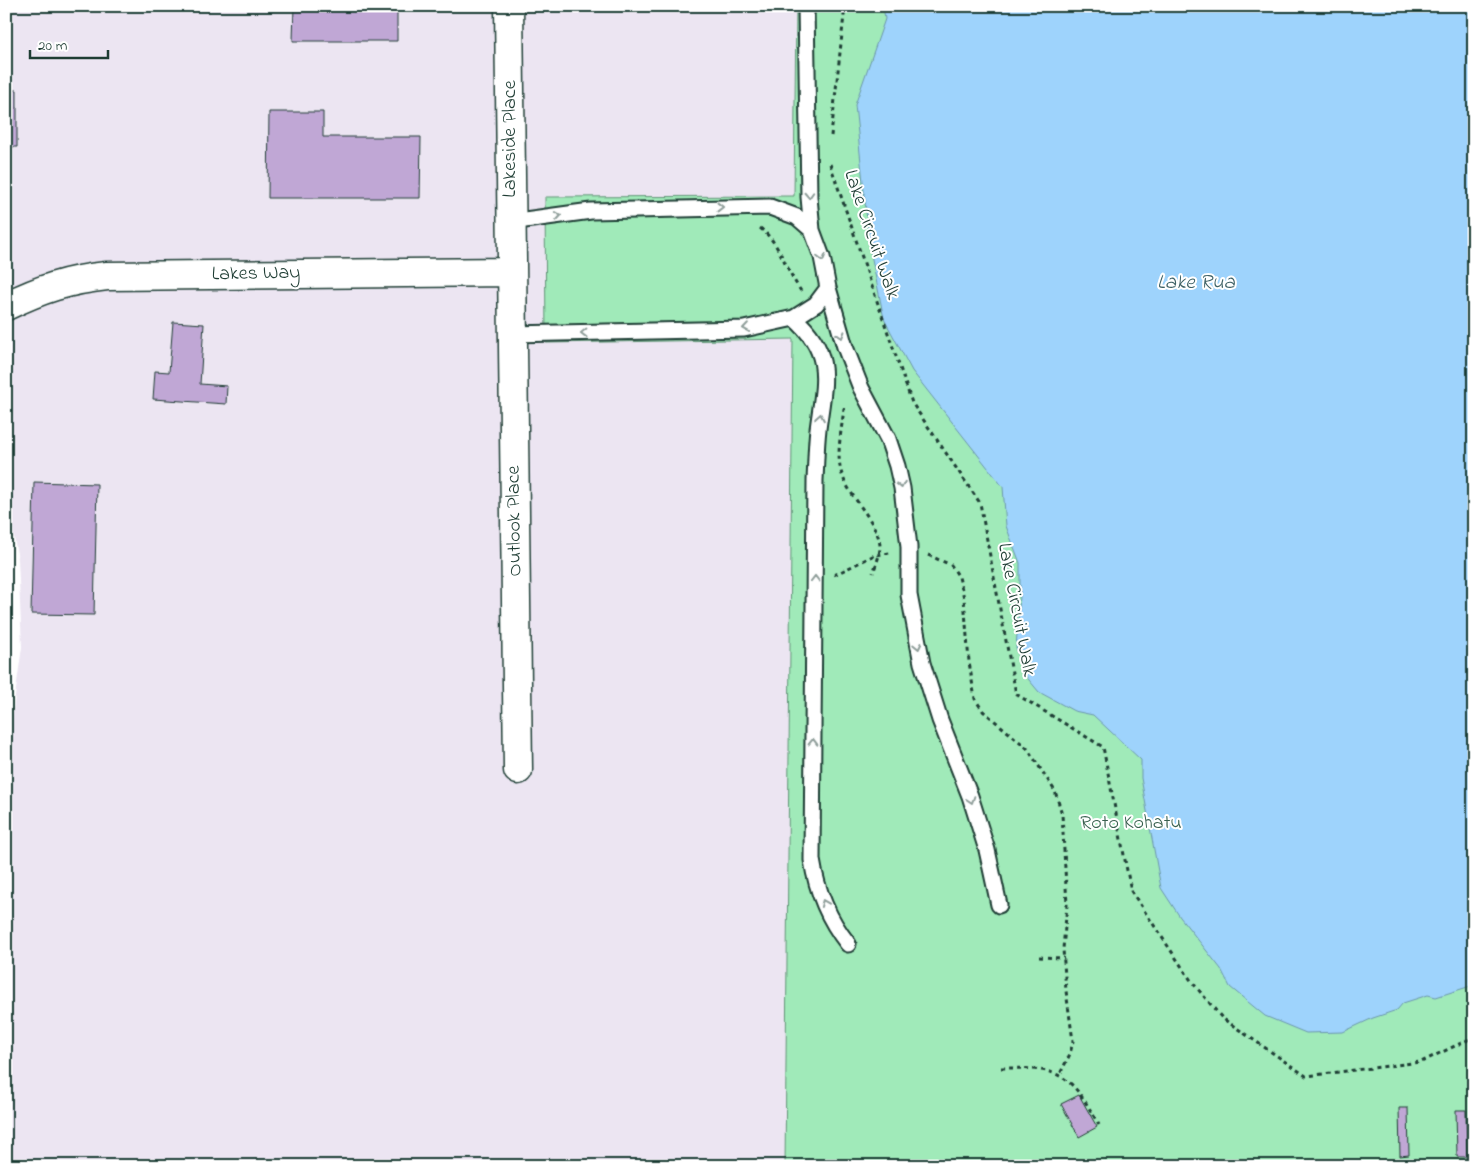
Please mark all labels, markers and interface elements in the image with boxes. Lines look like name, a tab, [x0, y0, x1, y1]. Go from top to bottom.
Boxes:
scale bar	[30, 28, 108, 60]
text: 20 m	[38, 35, 68, 57]
street label: Lakeside Place	[496, 80, 525, 198]
street label: Lake Circuit Walk	[835, 166, 907, 304]
one-way arrow	[803, 191, 814, 199]
one-way arrow	[717, 202, 725, 212]
one-way arrow	[555, 211, 563, 222]
one-way arrow	[816, 254, 826, 262]
street label: Lakes Way	[211, 259, 301, 289]
water label: Lake Rua	[1157, 268, 1236, 298]
one-way arrow	[742, 322, 750, 333]
one-way arrow	[580, 328, 588, 338]
one-way arrow	[836, 330, 846, 338]
one-way arrow	[815, 413, 825, 422]
street label: Outlook Place	[500, 465, 530, 577]
one-way arrow	[895, 481, 906, 489]
street label: Lake Circuit Walk	[989, 541, 1043, 680]
one-way arrow	[810, 575, 820, 583]
one-way arrow	[913, 642, 923, 651]
one-way arrow	[808, 738, 818, 746]
one-way arrow	[965, 795, 975, 803]
park label: Roto Kohatu	[1080, 809, 1182, 838]
one-way arrow	[819, 899, 829, 907]

